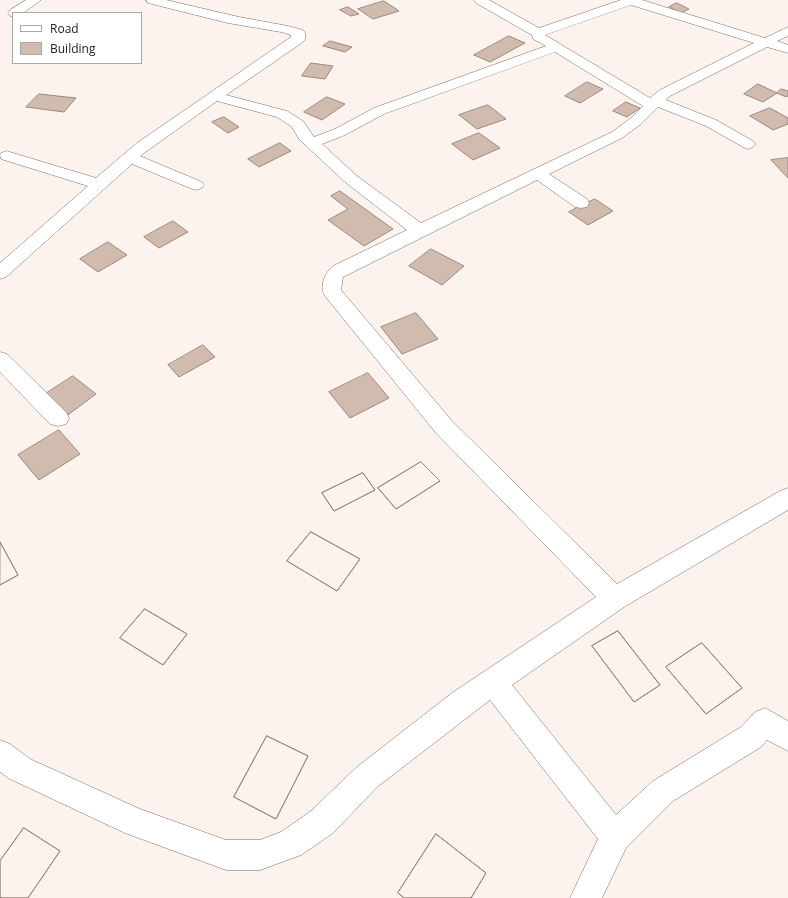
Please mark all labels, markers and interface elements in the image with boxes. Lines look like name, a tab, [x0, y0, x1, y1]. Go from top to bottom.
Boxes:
legend	[12, 12, 142, 64]
text: Road	[50, 20, 79, 37]
text: Building	[50, 40, 95, 57]

